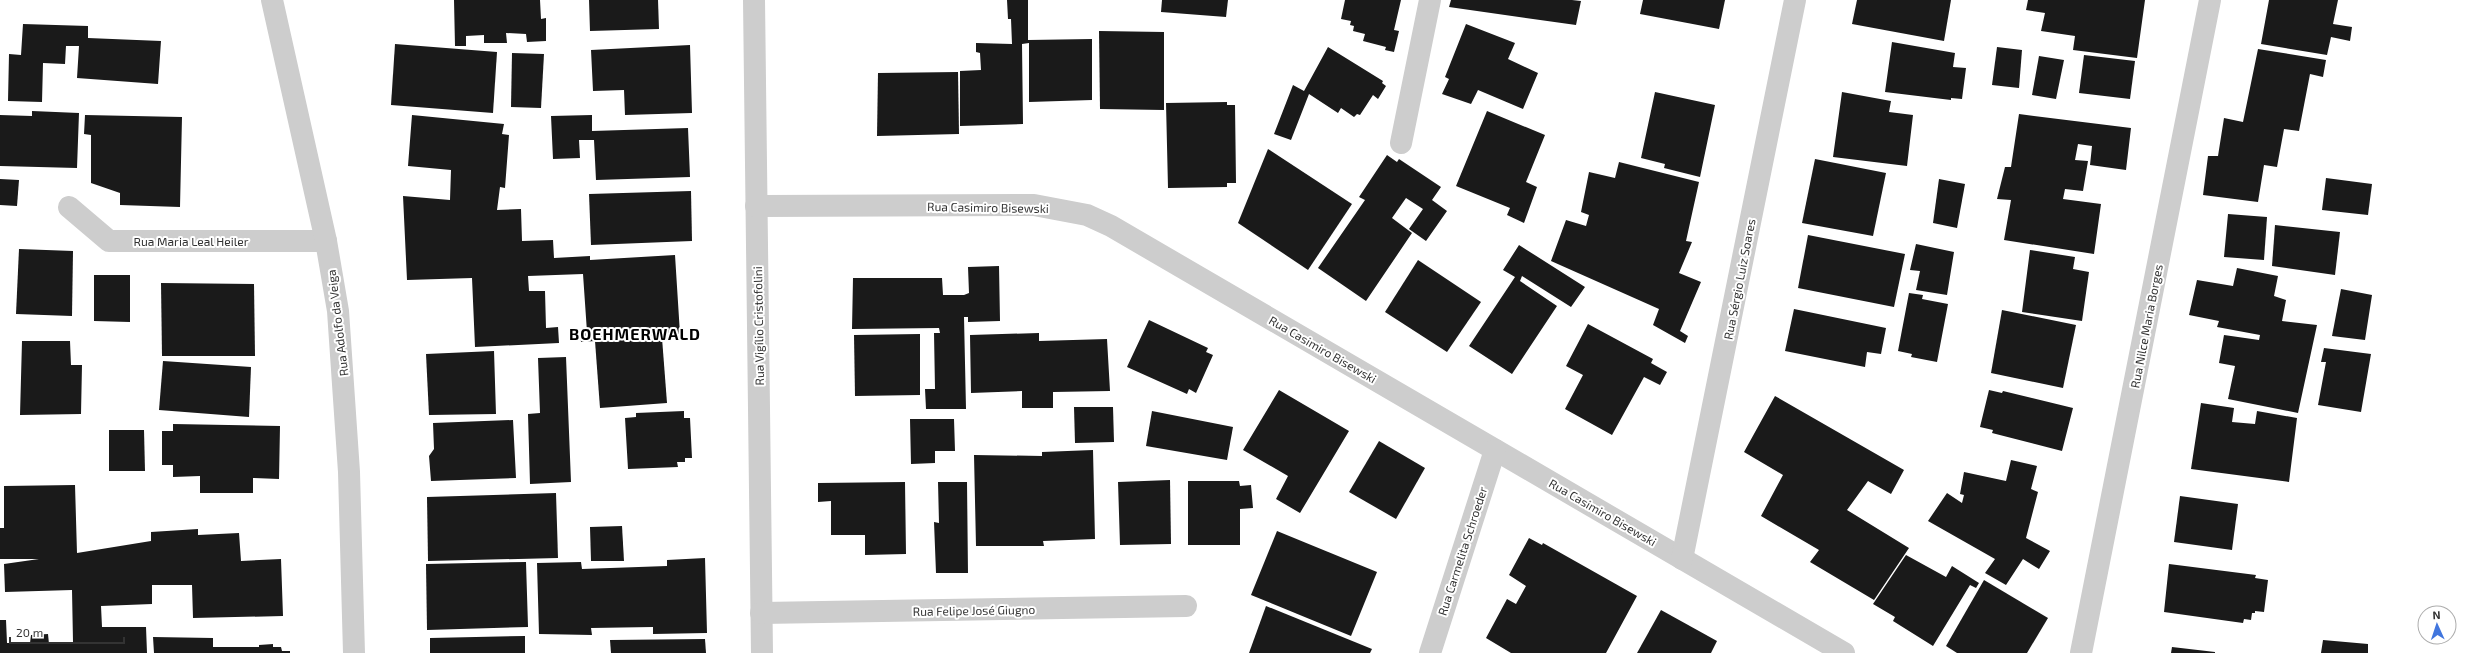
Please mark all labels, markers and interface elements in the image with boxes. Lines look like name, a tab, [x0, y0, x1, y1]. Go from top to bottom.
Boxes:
street label: Rua Casimiro Bisewski	[927, 199, 1049, 215]
street label: Rua Sérgio Luiz Soares	[1720, 217, 1758, 341]
street label: Rua Maria Leal Heiler	[133, 234, 249, 248]
street label: Rua Nilce Maria Borges	[2127, 263, 2165, 389]
street label: Rua Vigílio Cristofolini	[750, 266, 766, 386]
street label: Rua Adolfo da Veiga	[324, 269, 350, 377]
street label: Rua Casimiro Bisewski	[1267, 313, 1379, 385]
district label: BOEHMERWALD	[569, 324, 701, 343]
street label: Rua Casimiro Bisewski	[1547, 476, 1659, 548]
street label: Rua Carmelita Schroeder	[1435, 485, 1490, 617]
street label: Rua Felipe José Giugno	[913, 602, 1036, 618]
north arrow	[2417, 605, 2457, 645]
text: N	[2432, 608, 2441, 621]
scale bar	[10, 619, 124, 645]
text: 20 m	[16, 625, 43, 639]

